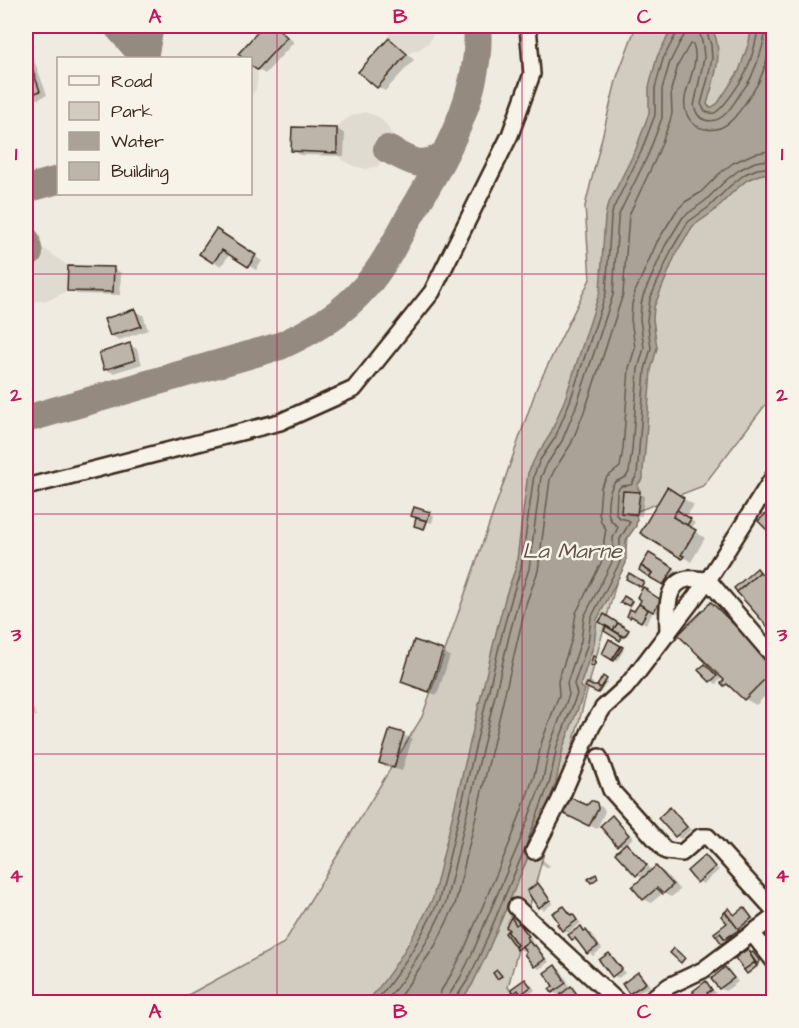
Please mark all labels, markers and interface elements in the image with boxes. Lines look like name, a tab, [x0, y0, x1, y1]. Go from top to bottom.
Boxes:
text: A	[149, 3, 162, 31]
text: B	[393, 3, 408, 31]
text: C	[637, 3, 652, 31]
legend	[57, 57, 252, 195]
text: Road	[111, 69, 152, 94]
text: Park	[111, 99, 153, 124]
text: Water	[111, 129, 164, 154]
text: 1	[15, 140, 18, 168]
text: 1	[781, 140, 784, 168]
text: Building	[111, 159, 169, 185]
text: 2	[9, 381, 22, 409]
text: 2	[775, 381, 788, 409]
water label: La Marne	[522, 536, 623, 567]
text: 3	[10, 621, 22, 649]
text: 3	[776, 621, 788, 649]
text: 4	[9, 862, 23, 890]
text: 4	[775, 862, 789, 890]
text: A	[149, 998, 162, 1026]
text: B	[393, 998, 408, 1026]
text: C	[637, 998, 652, 1026]

